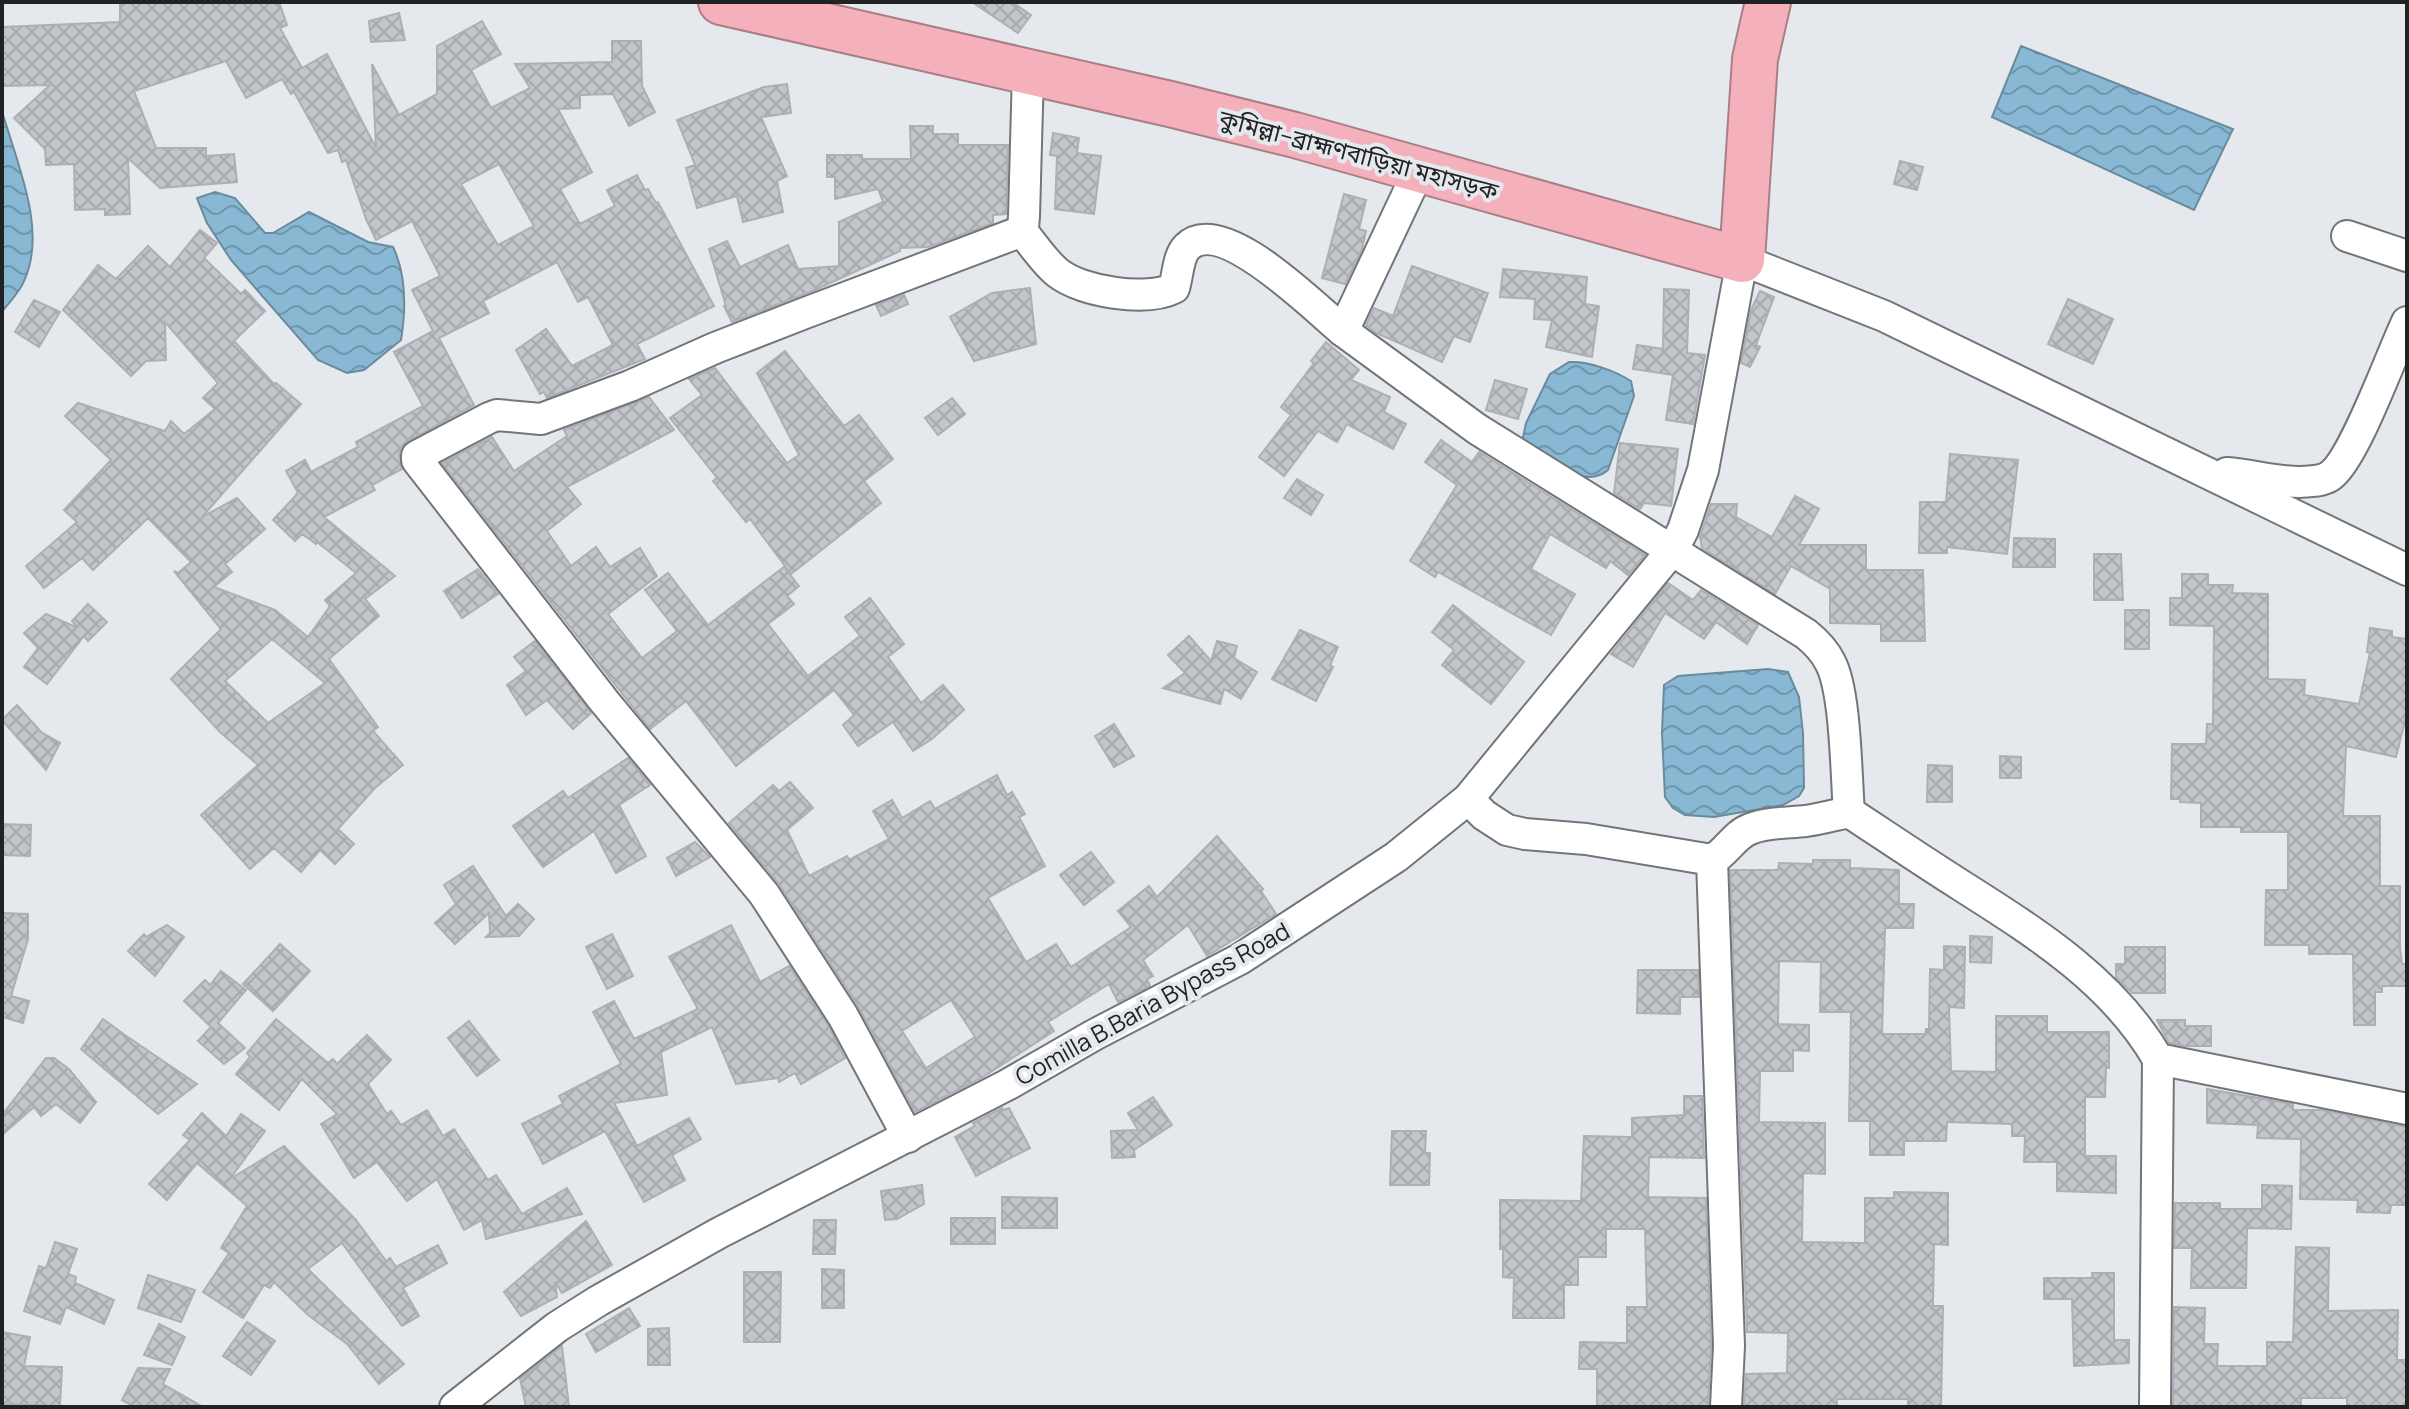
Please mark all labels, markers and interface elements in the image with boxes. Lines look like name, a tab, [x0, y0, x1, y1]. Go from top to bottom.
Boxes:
street label: কুমিল্লা–ব্রাহ্মণবাড়িয়া মহাসড়ক	[1215, 101, 1503, 207]
street label: Comilla B.Baria Bypass Road	[1009, 914, 1295, 1092]

